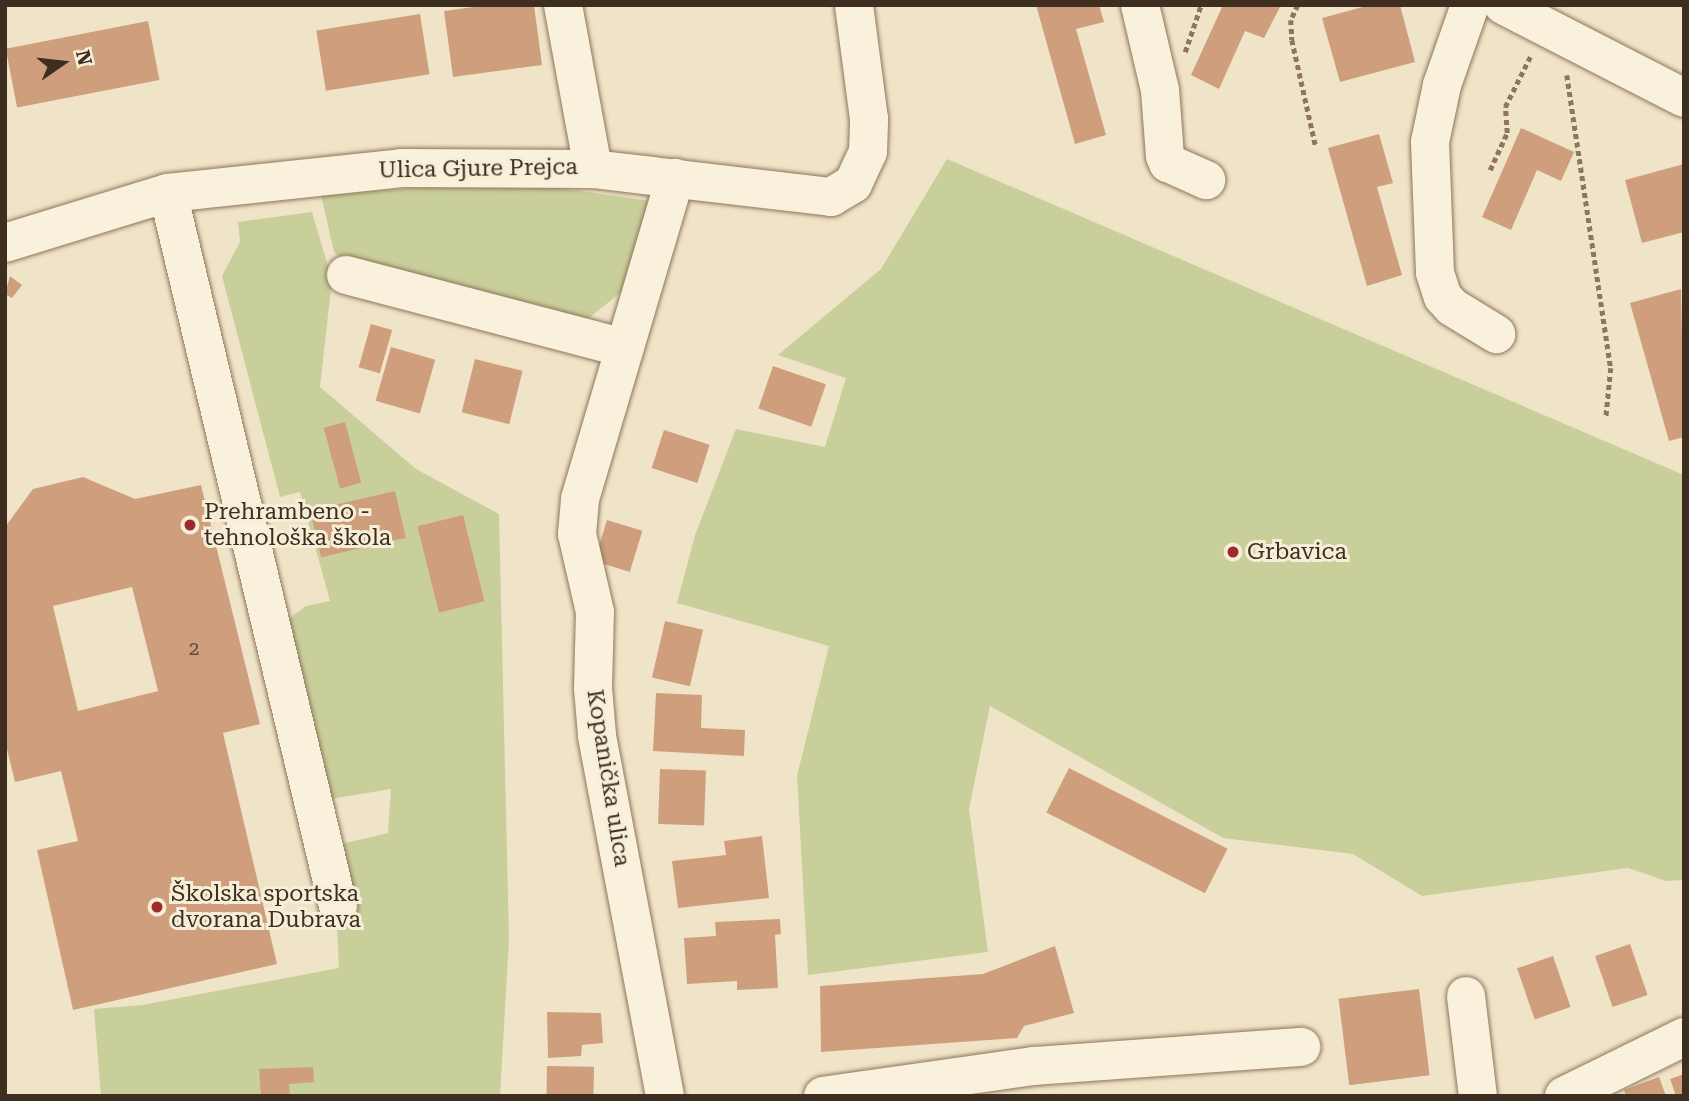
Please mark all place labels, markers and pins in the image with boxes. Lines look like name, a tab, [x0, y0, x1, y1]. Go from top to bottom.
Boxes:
place label: Prehrambeno - tehnološka škola	[204, 498, 391, 552]
marker: Prehrambeno - tehnološka škola	[182, 517, 198, 533]
place label: Grbavica	[1247, 538, 1347, 566]
marker: Grbavica	[1225, 544, 1241, 560]
place label: Školska sportska dvorana Dubrava	[171, 880, 361, 934]
marker: Školska sportska dvorana Dubrava	[149, 899, 165, 915]

